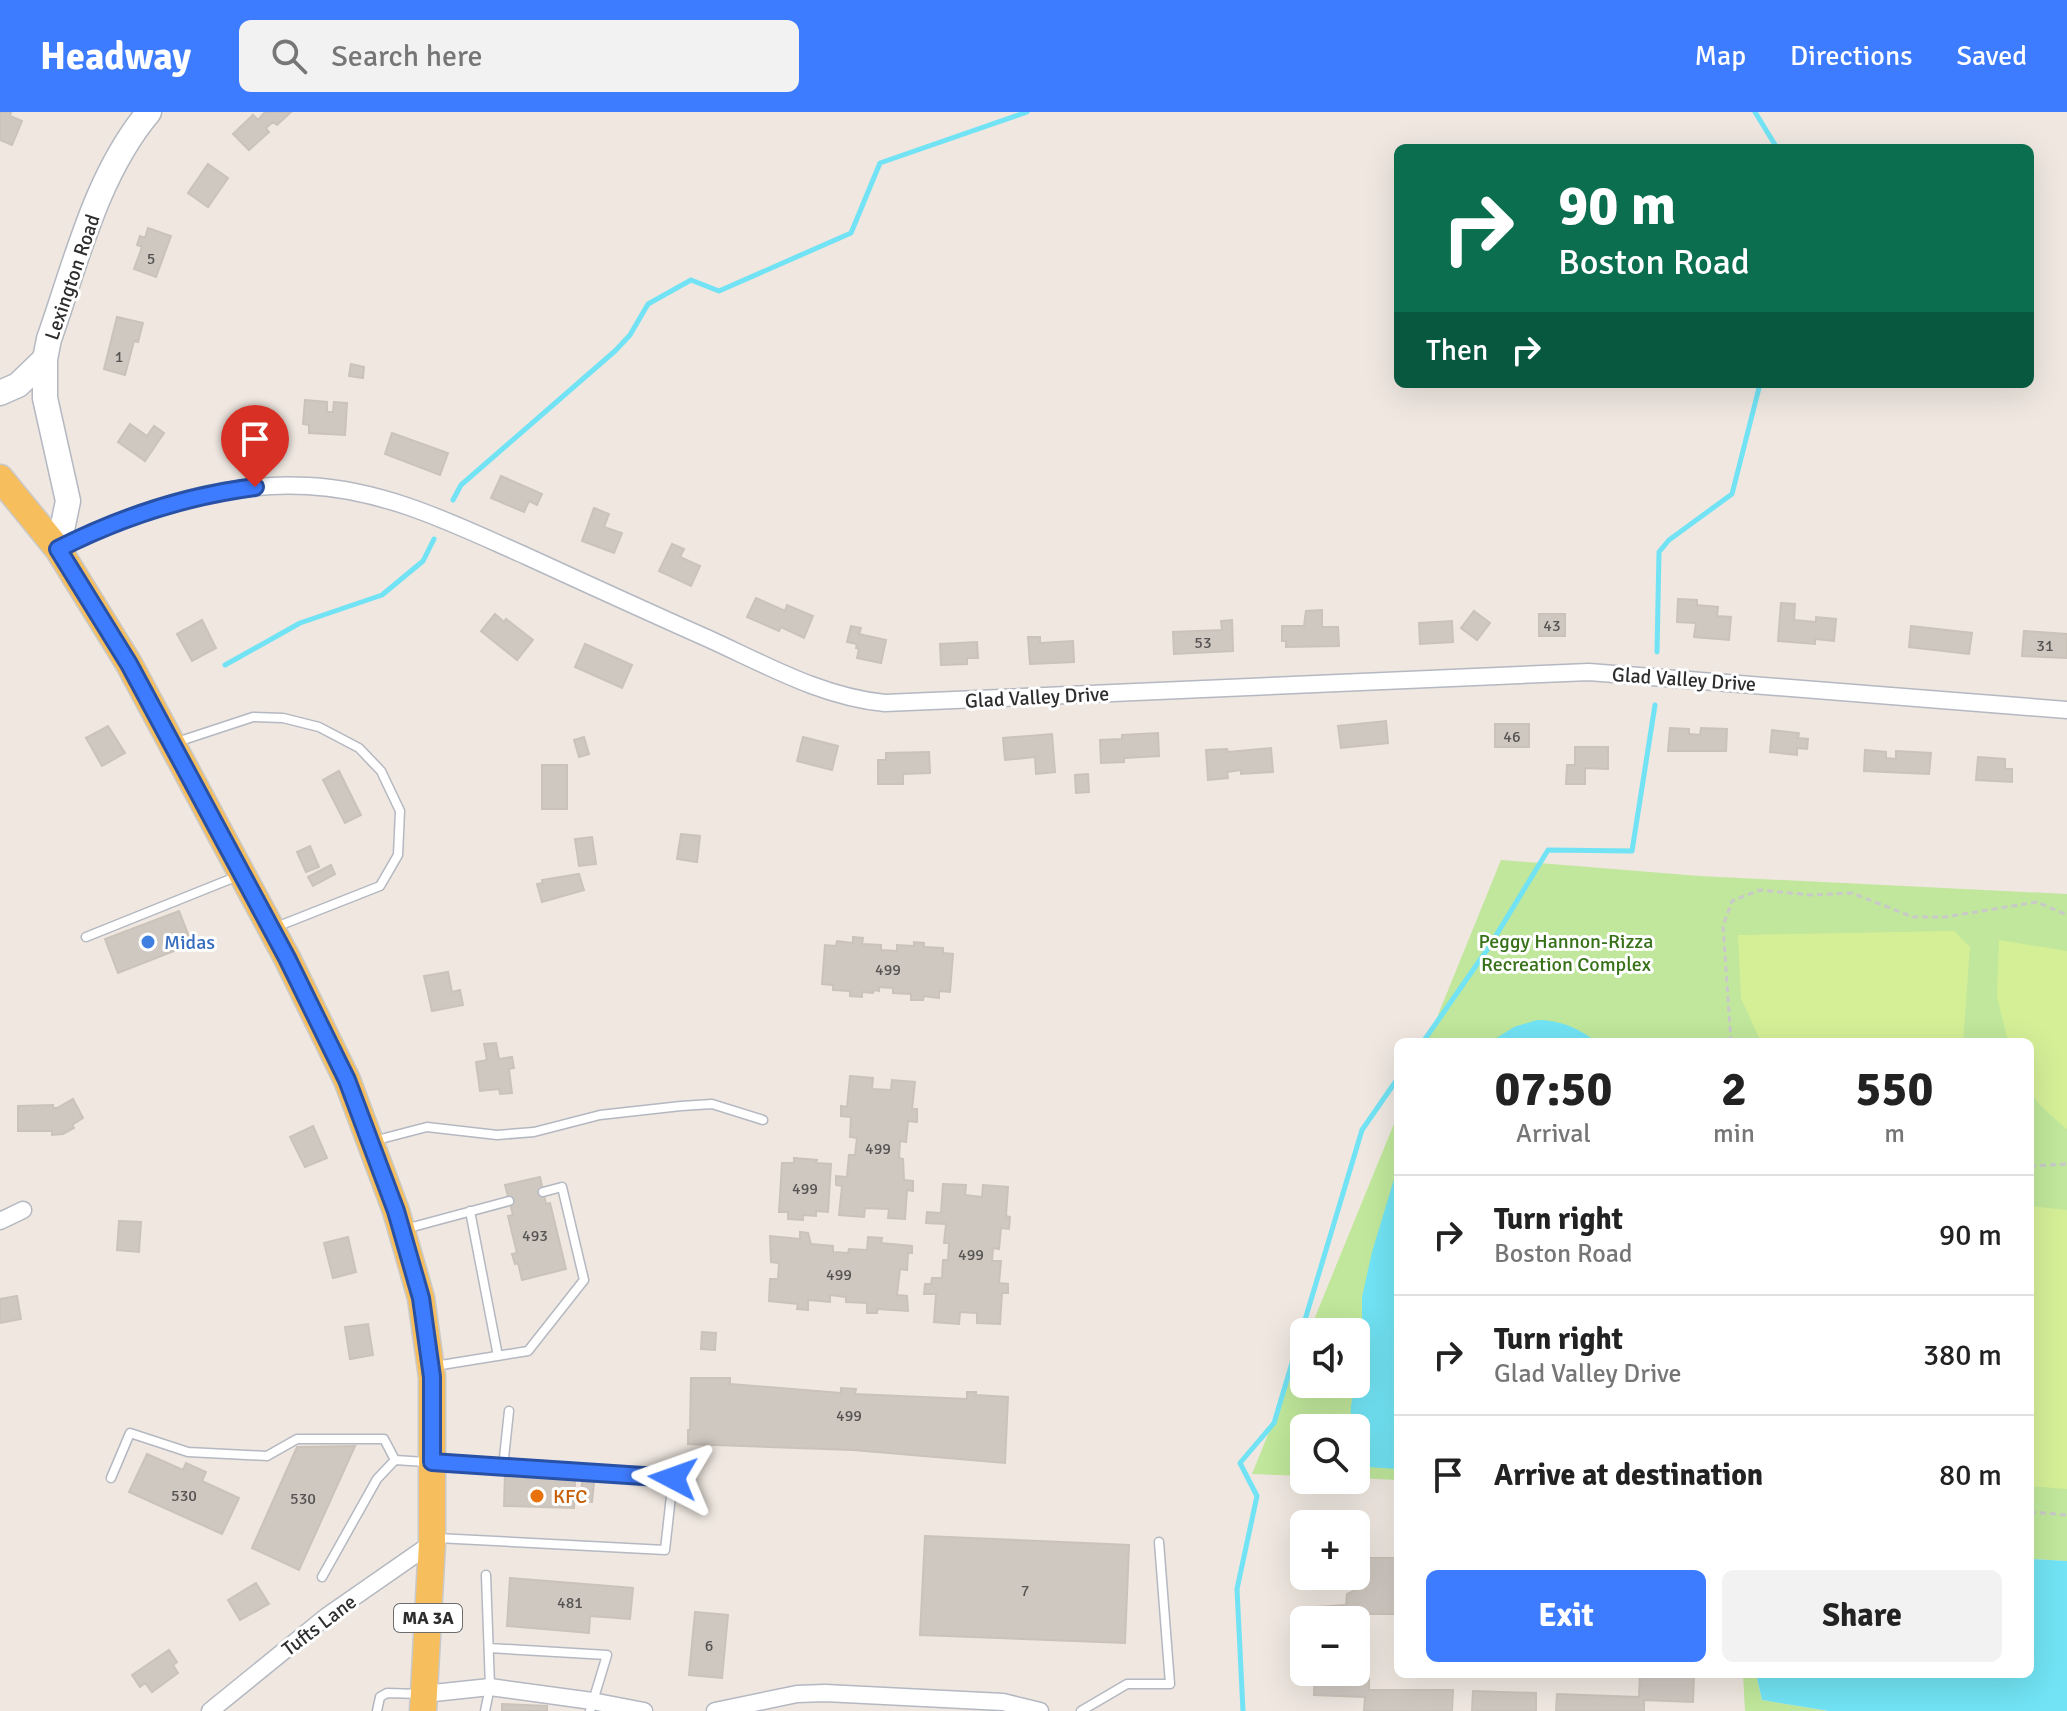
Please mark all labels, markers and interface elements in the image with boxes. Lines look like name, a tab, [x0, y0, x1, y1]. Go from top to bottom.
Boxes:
search box	[239, 20, 799, 92]
text: Headway	[40, 33, 191, 80]
icon: search	[267, 34, 311, 78]
text: Search here	[331, 38, 482, 75]
text: Map	[1694, 39, 1746, 73]
text: Directions	[1790, 39, 1912, 73]
text: Saved	[1956, 39, 2027, 73]
text: 90 m	[1558, 171, 1676, 240]
icon: right	[1426, 176, 1530, 280]
street label: Lexington Road	[39, 211, 106, 343]
text: Boston Road	[1558, 240, 1750, 285]
house number: 5	[147, 249, 155, 269]
icon: right	[1504, 328, 1548, 372]
text: Then	[1426, 332, 1488, 369]
house number: 1	[115, 347, 123, 367]
pin	[221, 405, 289, 487]
icon: arrive	[233, 417, 277, 461]
house number: 43	[1543, 616, 1561, 636]
house number: 53	[1194, 633, 1212, 653]
house number: 31	[2036, 636, 2054, 656]
street label: Glad Valley Drive	[1611, 662, 1757, 697]
street label: Glad Valley Drive	[964, 681, 1110, 714]
house number: 46	[1503, 727, 1521, 747]
park label: Peggy Hannon-Rizza Recreation Complex	[1479, 929, 1653, 977]
place label: Midas	[164, 930, 215, 955]
marker: Midas	[139, 933, 157, 951]
house number: 499	[875, 960, 901, 980]
text: 07:50	[1495, 1060, 1612, 1119]
text: 2	[1721, 1060, 1747, 1119]
text: 550	[1856, 1060, 1933, 1119]
text: Arrival	[1516, 1118, 1591, 1150]
text: min	[1713, 1118, 1755, 1150]
text: m	[1884, 1118, 1905, 1150]
house number: 499	[865, 1139, 891, 1159]
house number: 499	[792, 1179, 818, 1199]
text: Turn right	[1494, 1201, 1623, 1238]
icon: right	[1426, 1213, 1470, 1257]
text: 90 m	[1939, 1217, 2002, 1254]
house number: 493	[522, 1226, 548, 1246]
text: Boston Road	[1494, 1238, 1633, 1270]
house number: 499	[958, 1245, 984, 1265]
house number: 499	[826, 1265, 852, 1285]
map controls	[1290, 1318, 1370, 1686]
button: sound	[1290, 1318, 1370, 1398]
text: Turn right	[1494, 1321, 1623, 1358]
icon: right	[1426, 1333, 1470, 1377]
text: 380 m	[1923, 1337, 2002, 1374]
text: Glad Valley Drive	[1494, 1358, 1682, 1390]
house number: 499	[836, 1406, 862, 1426]
button: search	[1290, 1414, 1370, 1494]
position arrow	[631, 1436, 715, 1520]
icon: arrive	[1426, 1453, 1470, 1497]
text: Arrive at destination	[1494, 1457, 1763, 1494]
text: 80 m	[1939, 1457, 2002, 1494]
place label: KFC	[553, 1484, 587, 1509]
house number: 530	[171, 1486, 197, 1506]
marker: KFC	[528, 1487, 546, 1505]
house number: 530	[290, 1489, 316, 1509]
button: +	[1290, 1510, 1370, 1590]
button: Exit	[1426, 1570, 1706, 1662]
button: Share	[1722, 1570, 2002, 1662]
house number: 7	[1021, 1581, 1029, 1601]
street label: Tufts Lane	[277, 1589, 361, 1661]
house number: 481	[557, 1593, 583, 1613]
road number: MA 3A	[394, 1604, 462, 1632]
button: −	[1290, 1606, 1370, 1686]
house number: 6	[705, 1636, 713, 1656]

